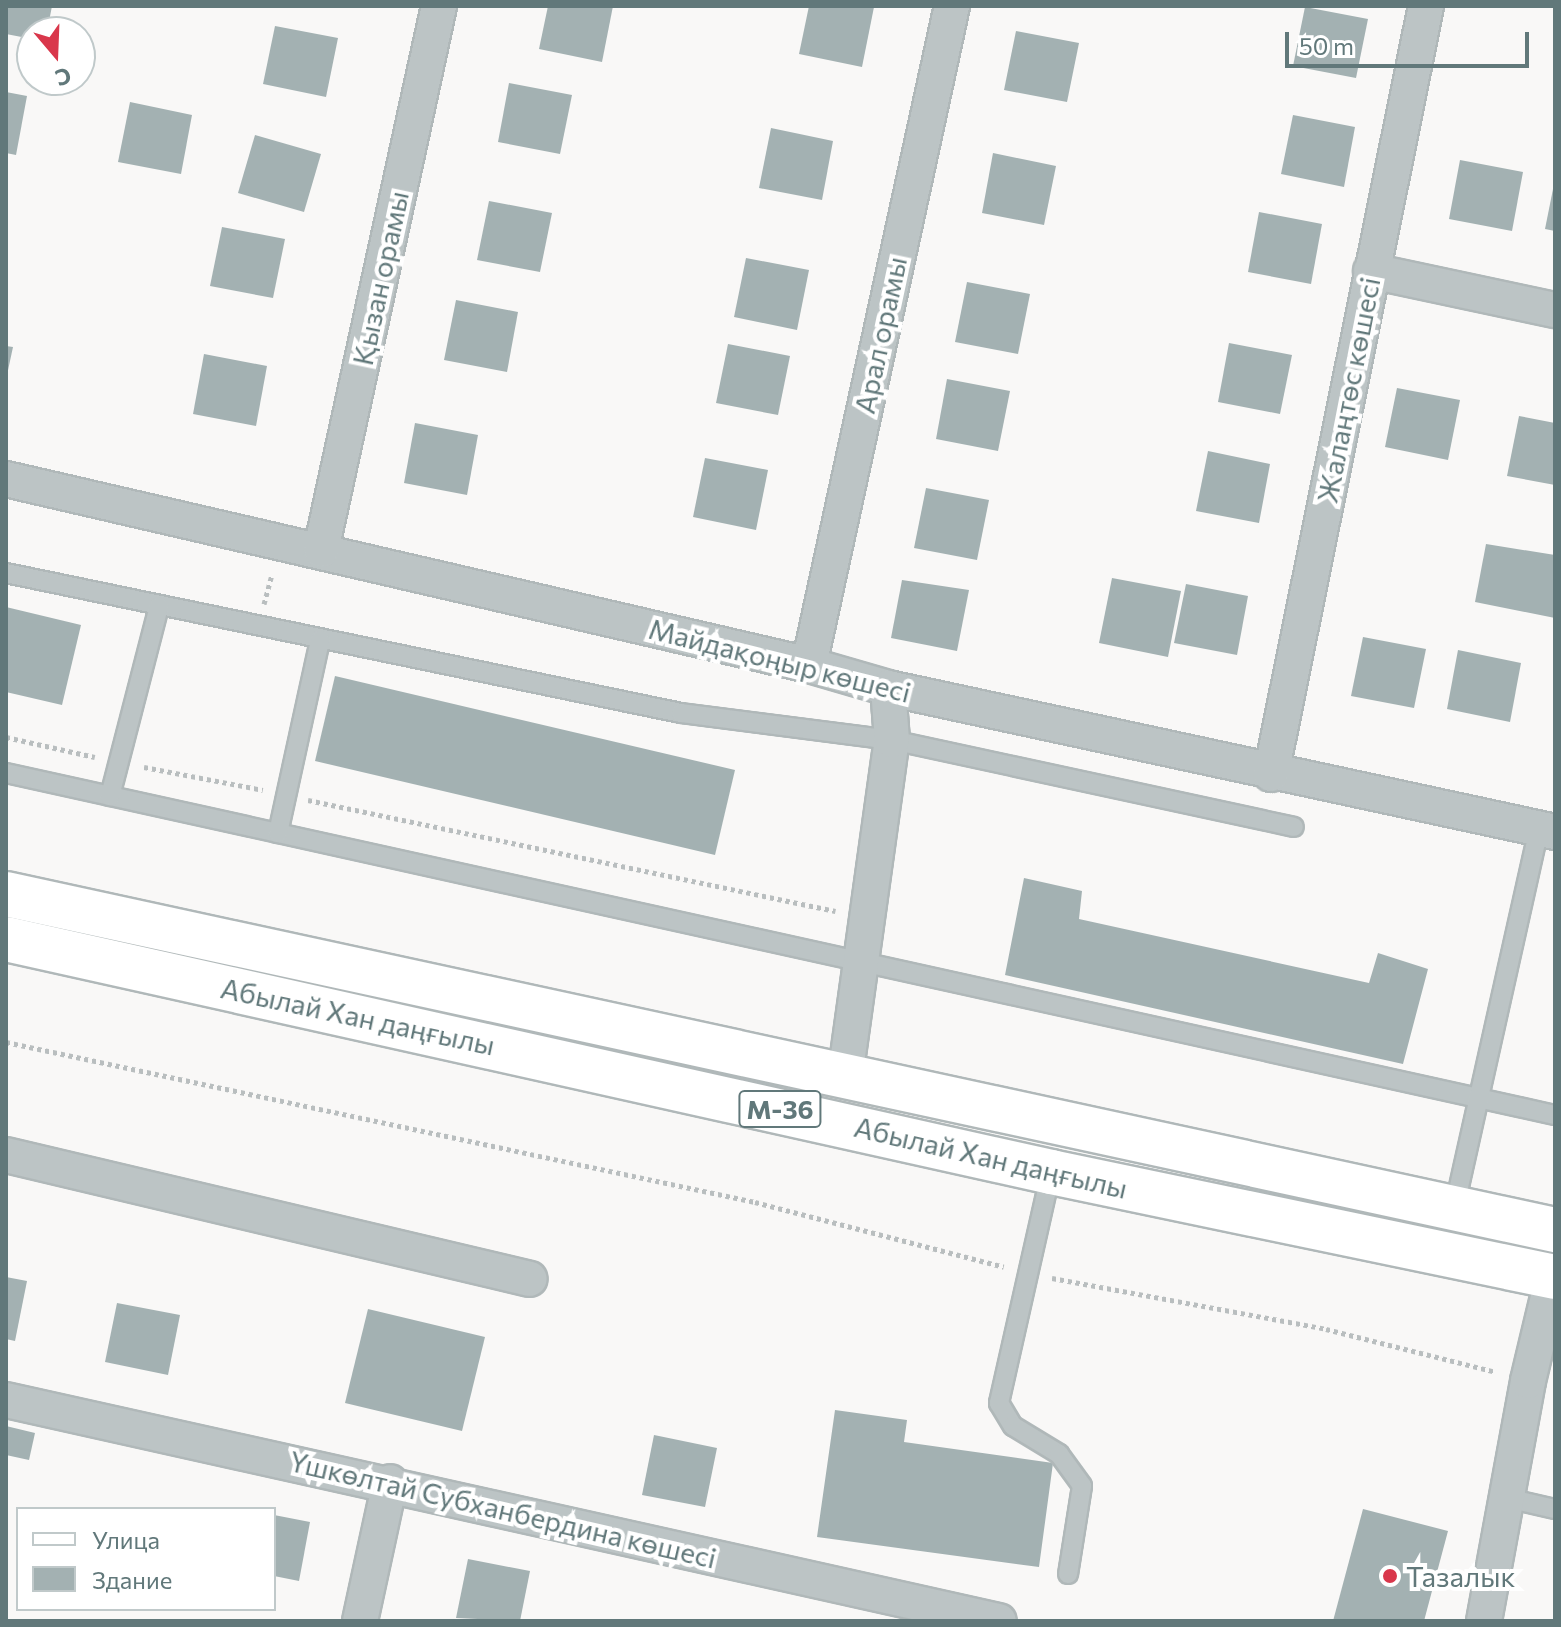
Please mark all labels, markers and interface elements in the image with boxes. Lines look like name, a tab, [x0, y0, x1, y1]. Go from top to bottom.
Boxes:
north arrow	[16, 16, 96, 96]
scale bar	[1289, 16, 1533, 66]
text: 50 m	[1299, 31, 1354, 60]
text: С	[52, 62, 75, 92]
street label: Қызан орамы	[345, 188, 415, 368]
street label: Арал орамы	[847, 253, 913, 417]
street label: Жалаңтөс көшесі	[1310, 274, 1386, 506]
street label: Майдақоңыр көшесі	[646, 611, 914, 709]
street label: Абылай Хан даңғылы	[218, 971, 498, 1061]
road number: M-36	[738, 1087, 822, 1131]
street label: Абылай Хан даңғылы	[851, 1109, 1131, 1205]
street label: Үшкөлтай Субханбердина көшесі	[286, 1443, 720, 1575]
legend	[16, 1507, 276, 1611]
text: Улица	[92, 1525, 160, 1554]
place label: Тазалык	[1406, 1559, 1516, 1593]
text: Здание	[92, 1565, 172, 1594]
marker: Тазалык	[1381, 1567, 1399, 1585]

